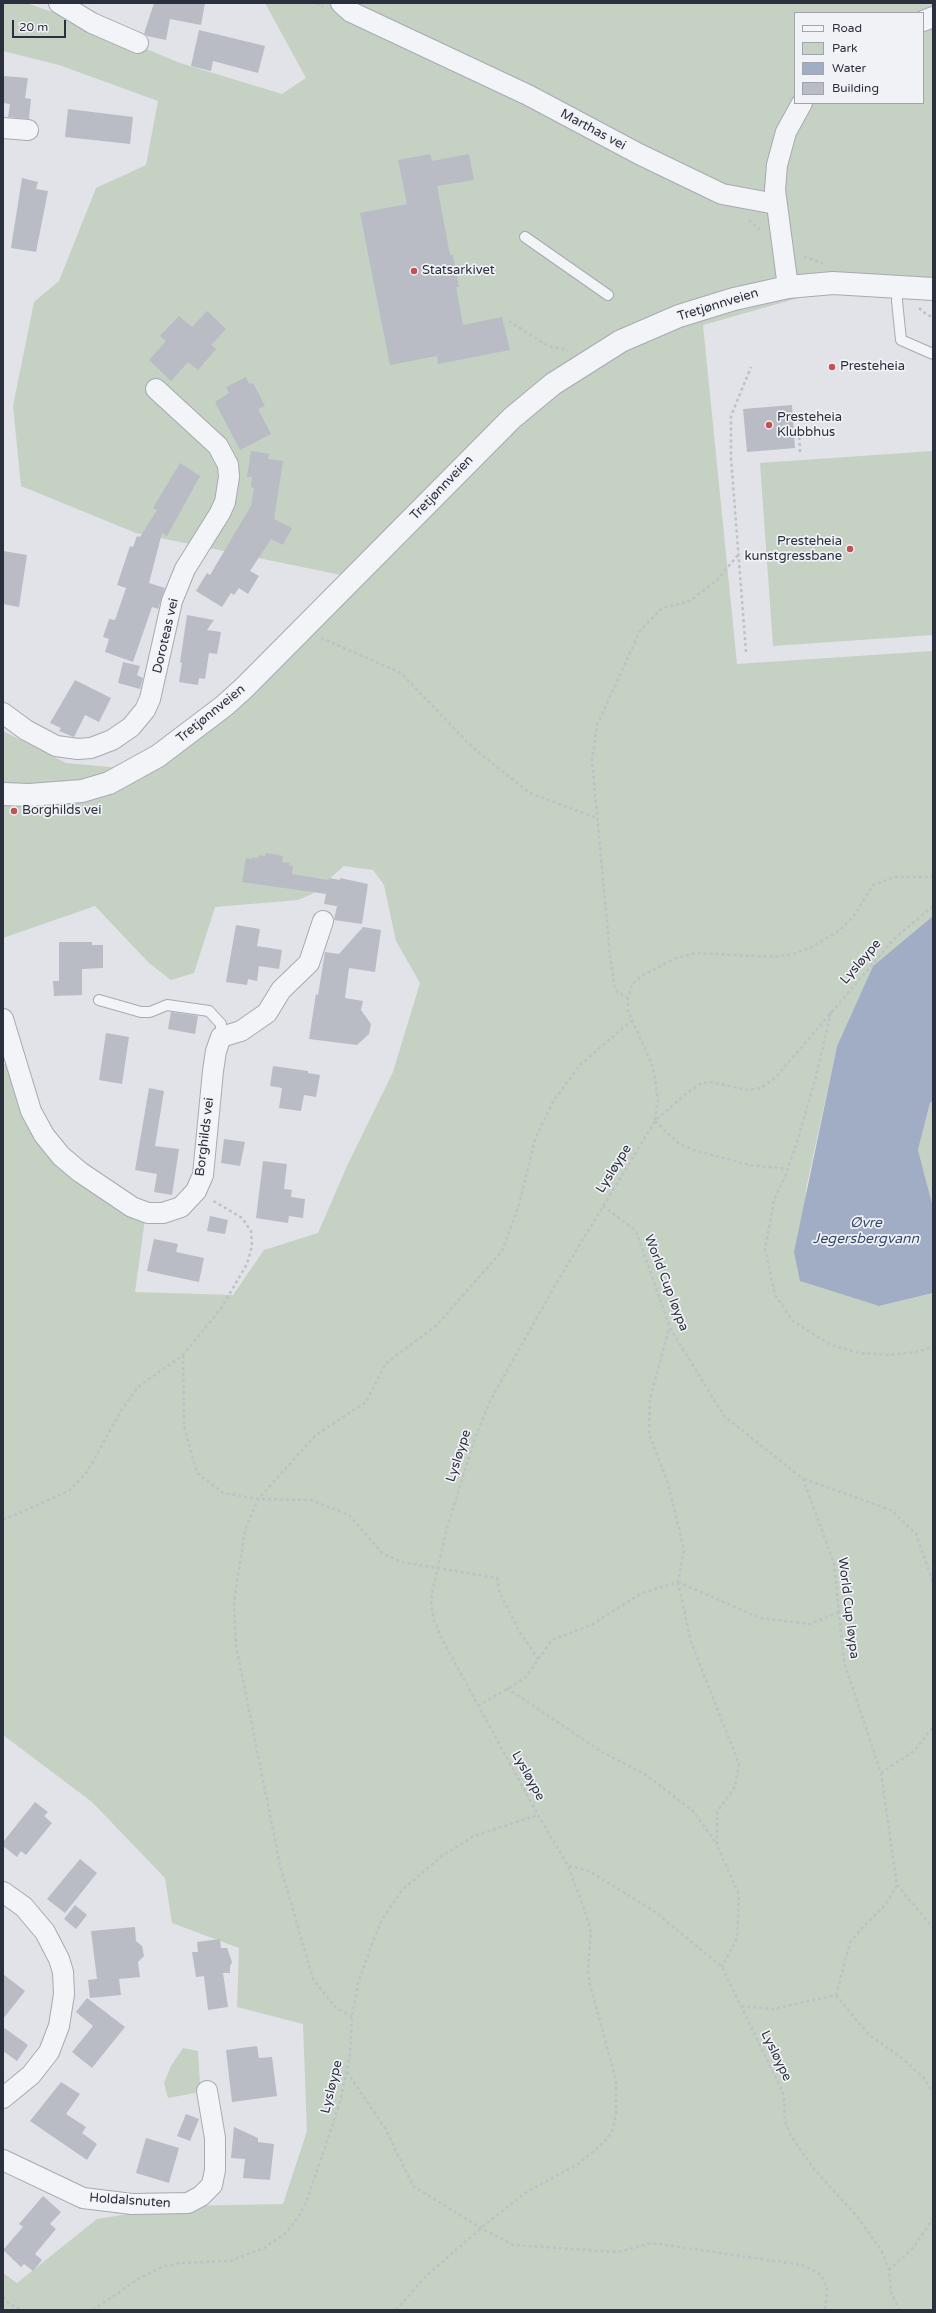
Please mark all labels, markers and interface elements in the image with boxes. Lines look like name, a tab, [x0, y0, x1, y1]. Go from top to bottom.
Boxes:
scale bar	[14, 12, 68, 38]
legend	[794, 12, 924, 104]
text: 20 m	[19, 20, 48, 34]
text: Road	[832, 21, 862, 35]
text: Park	[832, 41, 858, 55]
text: Water	[832, 61, 866, 75]
text: Building	[832, 81, 879, 95]
street label: Marthas vei	[558, 106, 628, 154]
place label: Statsarkivet	[422, 263, 495, 279]
marker: Statsarkivet	[409, 266, 419, 276]
street label: Tretjønnveien	[676, 285, 760, 325]
place label: Presteheia	[840, 359, 905, 375]
marker: Presteheia	[827, 362, 837, 372]
place label: Presteheia Klubbhus	[777, 410, 842, 441]
marker: Presteheia Klubbhus	[764, 420, 774, 430]
street label: Tretjønnveien	[407, 452, 477, 524]
place label: Presteheia kunstgressbane	[744, 534, 842, 565]
marker: Presteheia kunstgressbane	[845, 544, 855, 554]
street label: Doroteas vei	[150, 597, 182, 675]
street label: Tretjønnveien	[174, 682, 248, 746]
place label: Borghilds vei	[22, 803, 101, 819]
marker: Borghilds vei	[9, 806, 19, 816]
street label: Lysløype	[837, 936, 885, 988]
street label: Borghilds vei	[192, 1097, 218, 1177]
street label: Lysløype	[593, 1142, 635, 1196]
water label: Øvre Jegersbergvann	[813, 1215, 919, 1248]
street label: World Cup løypa	[640, 1233, 692, 1333]
street label: Lysløype	[443, 1428, 475, 1484]
street label: World Cup løypa	[834, 1556, 862, 1660]
street label: Lysløype	[508, 1748, 548, 1804]
street label: Lysløype	[757, 2028, 795, 2084]
street label: Lysløype	[318, 2059, 346, 2115]
street label: Holdalsnuten	[89, 2190, 171, 2212]

